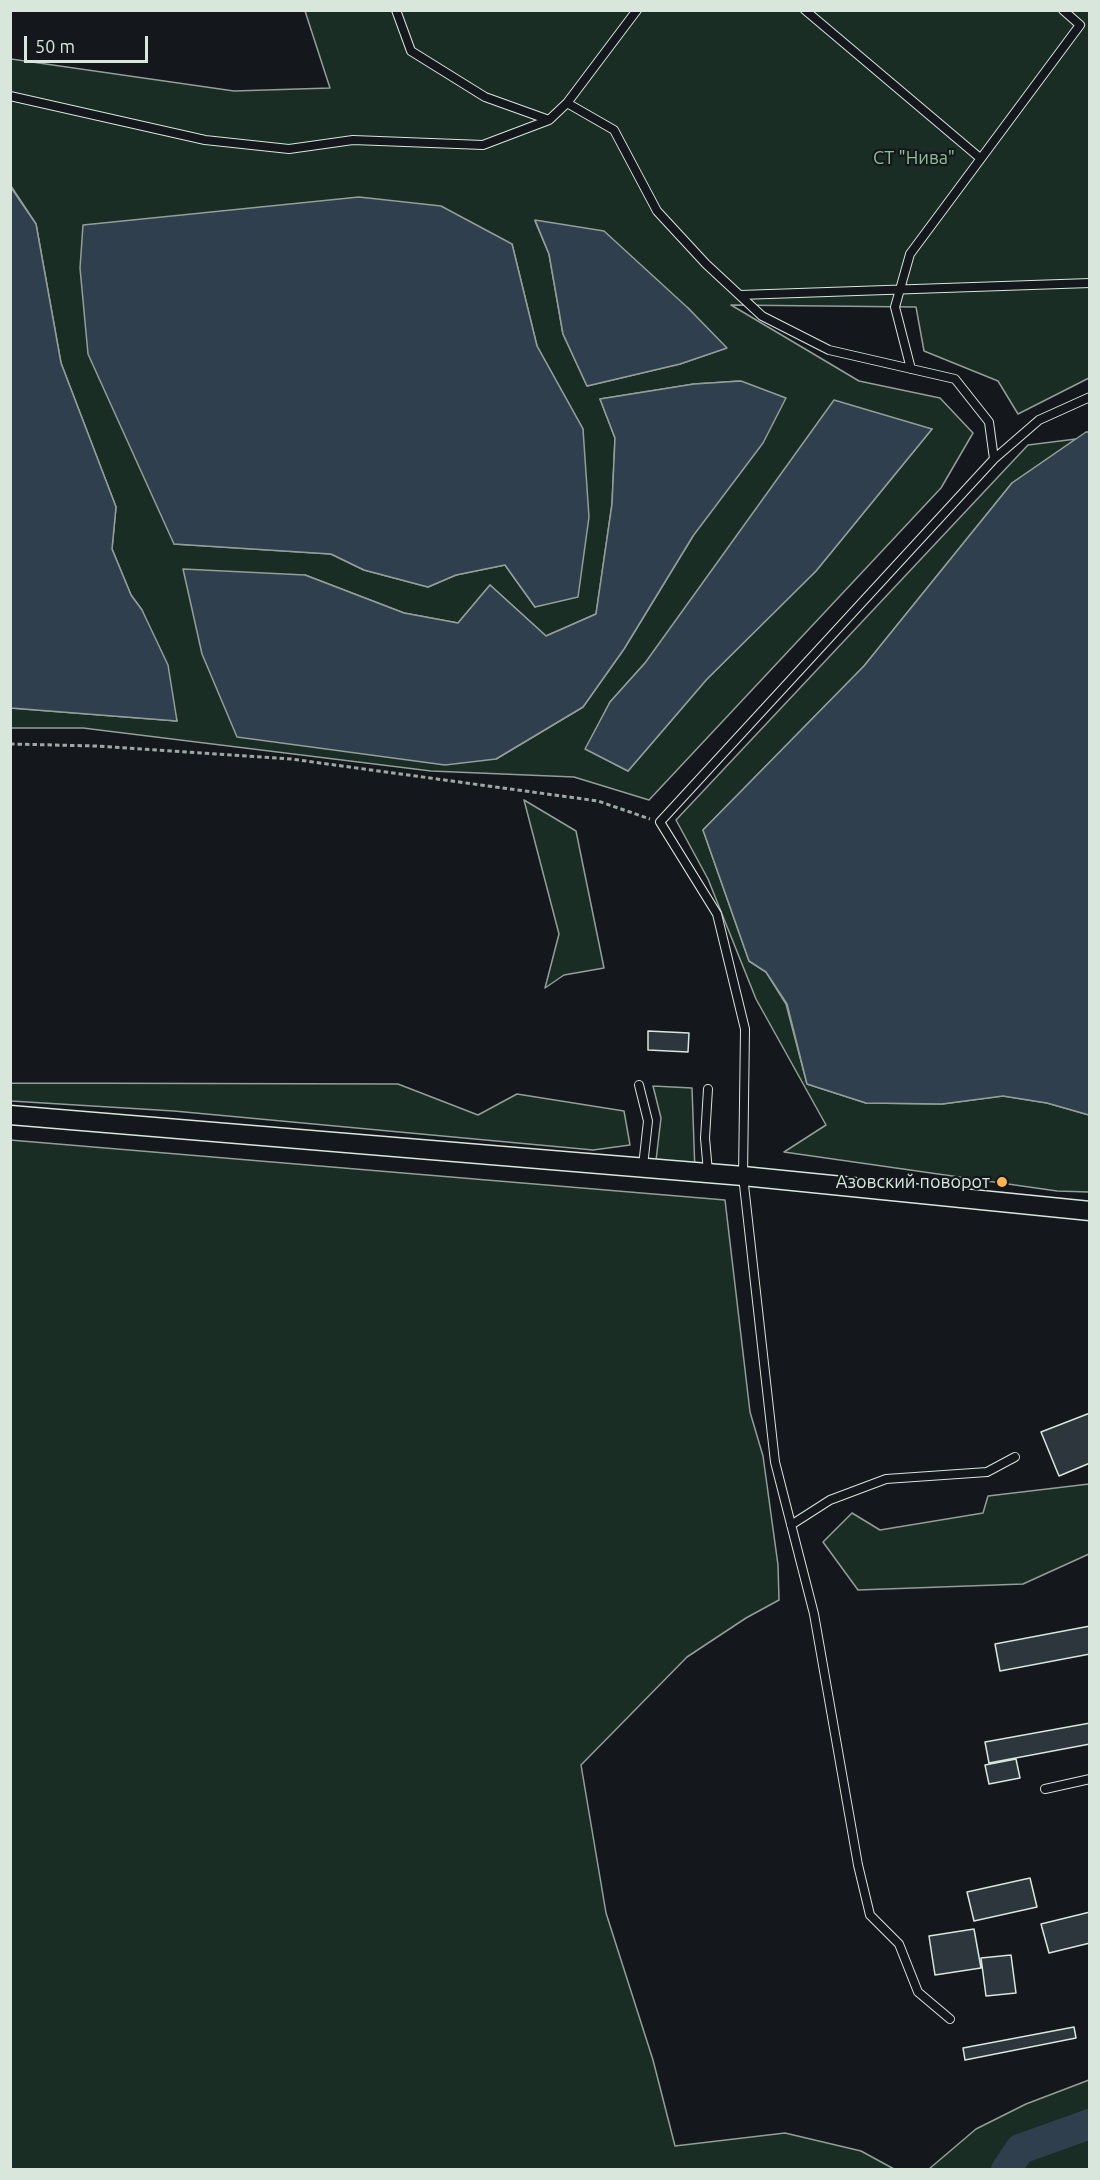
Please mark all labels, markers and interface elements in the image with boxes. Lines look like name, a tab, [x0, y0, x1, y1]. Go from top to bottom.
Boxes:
scale bar	[27, 24, 152, 62]
text: 50 m	[35, 36, 75, 56]
park label: СТ "Нива"	[873, 147, 955, 169]
place label: Азовский поворот	[836, 1171, 990, 1193]
marker: Азовский поворот	[995, 1175, 1009, 1189]

